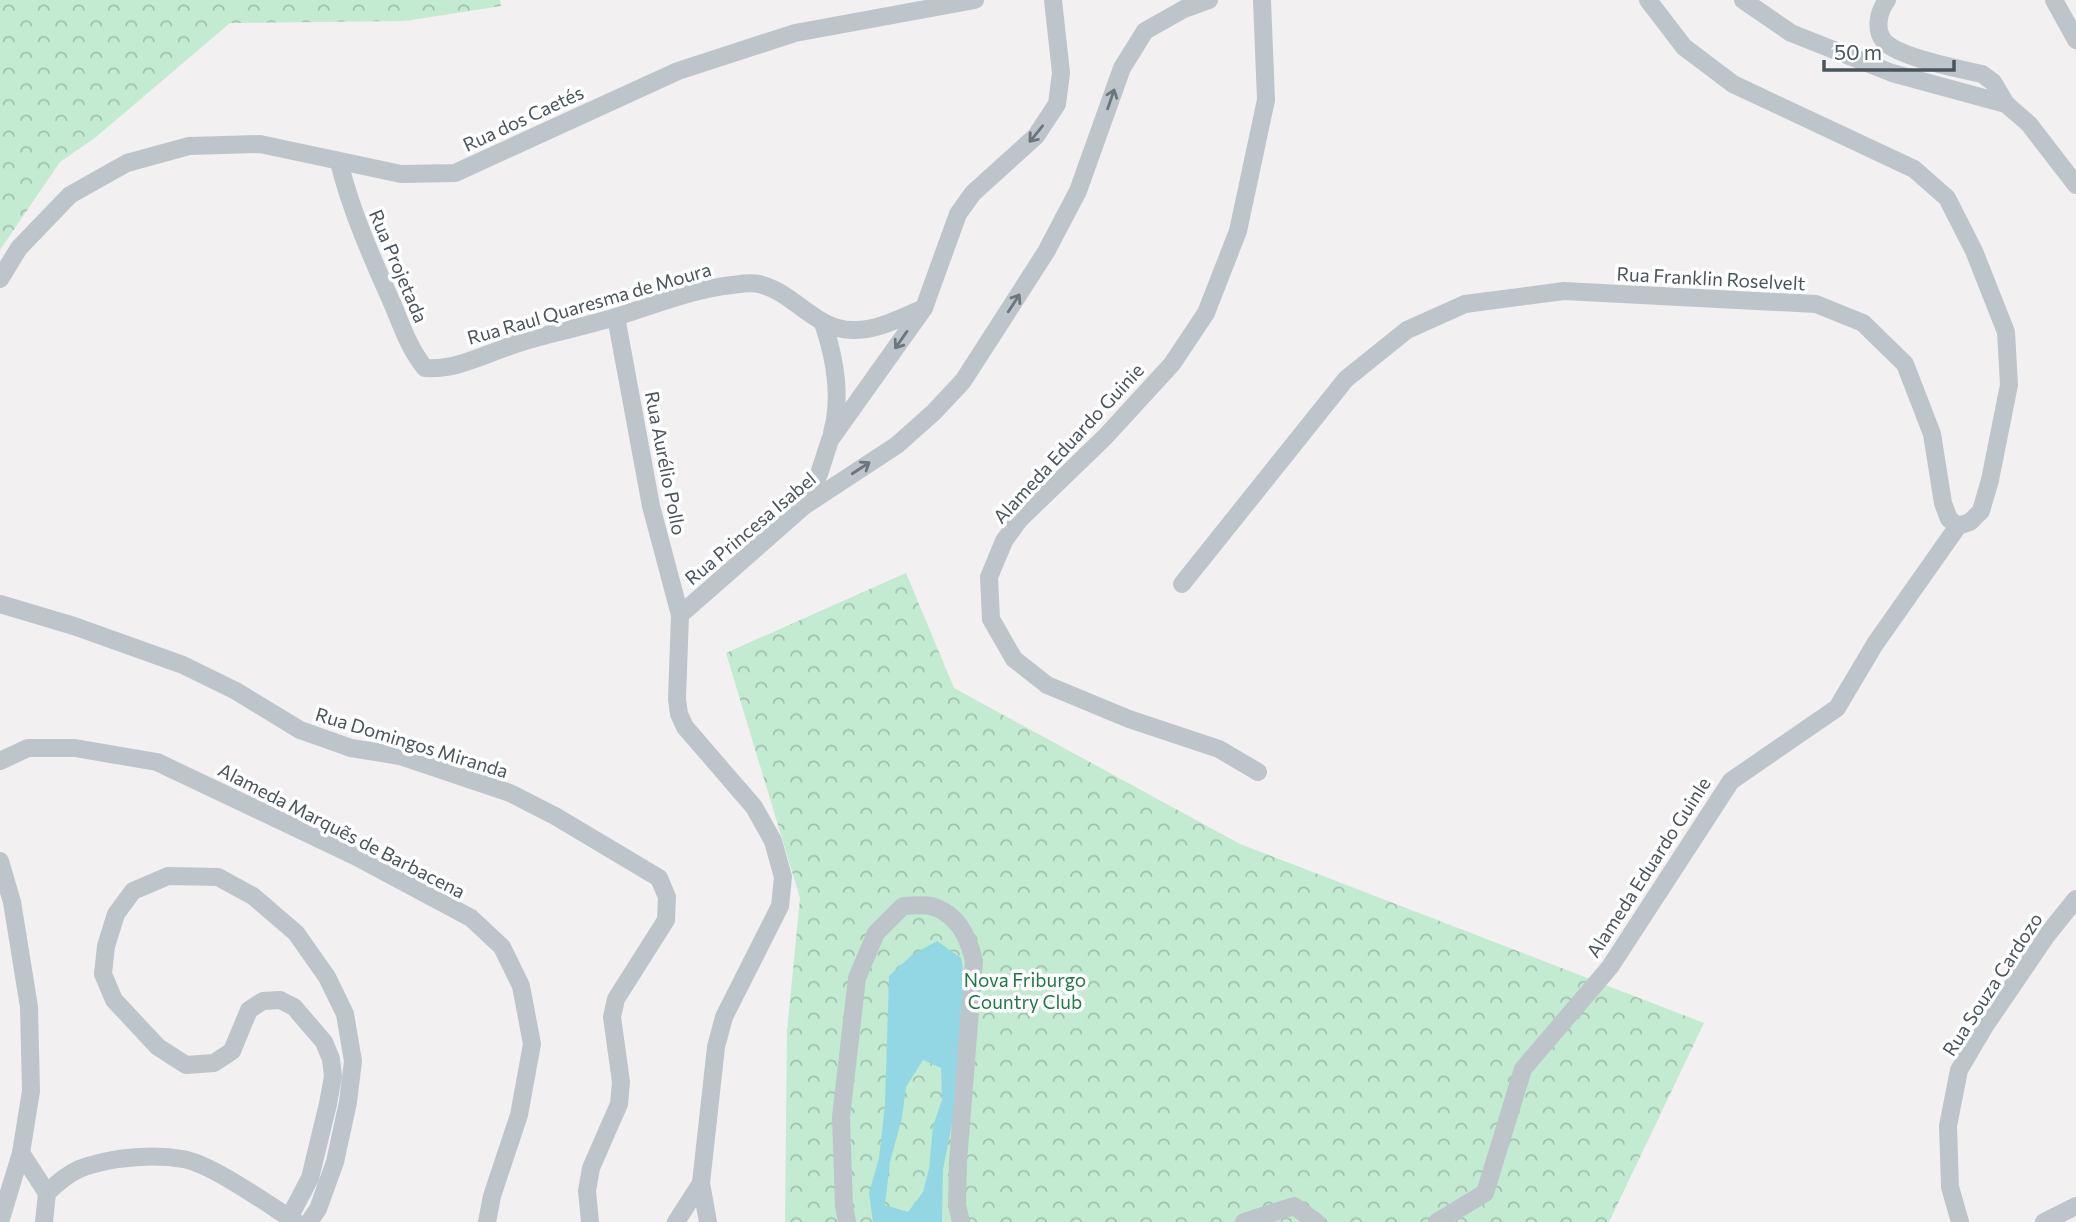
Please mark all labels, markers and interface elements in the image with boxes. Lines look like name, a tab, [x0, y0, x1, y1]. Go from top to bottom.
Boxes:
scale bar	[1824, 28, 1954, 72]
text: 50 m	[1834, 39, 1882, 64]
street label: Rua dos Caetés	[459, 80, 587, 156]
one-way arrow	[1106, 88, 1118, 110]
one-way arrow	[1028, 125, 1044, 143]
street label: Rua Projetada	[365, 206, 433, 326]
street label: Rua Raul Quaresma de Moura	[464, 257, 714, 349]
street label: Rua Franklin Roselvelt	[1616, 262, 1806, 294]
one-way arrow	[1006, 294, 1021, 313]
one-way arrow	[894, 330, 908, 349]
street label: Alameda Eduardo Guinie	[988, 358, 1148, 528]
street label: Rua Aurélio Pollo	[641, 389, 691, 537]
one-way arrow	[851, 461, 871, 475]
street label: Rua Princesa Isabel	[680, 467, 820, 589]
street label: Rua Domingos Miranda	[313, 702, 511, 782]
street label: Alameda Marquẽs de Barbacena	[215, 758, 469, 902]
street label: Alameda Eduardo Guinle	[1581, 773, 1715, 961]
street label: Rua Souza Cardozo	[1937, 908, 2047, 1060]
park label: Nova Friburgo Country Club	[964, 968, 1086, 1013]

